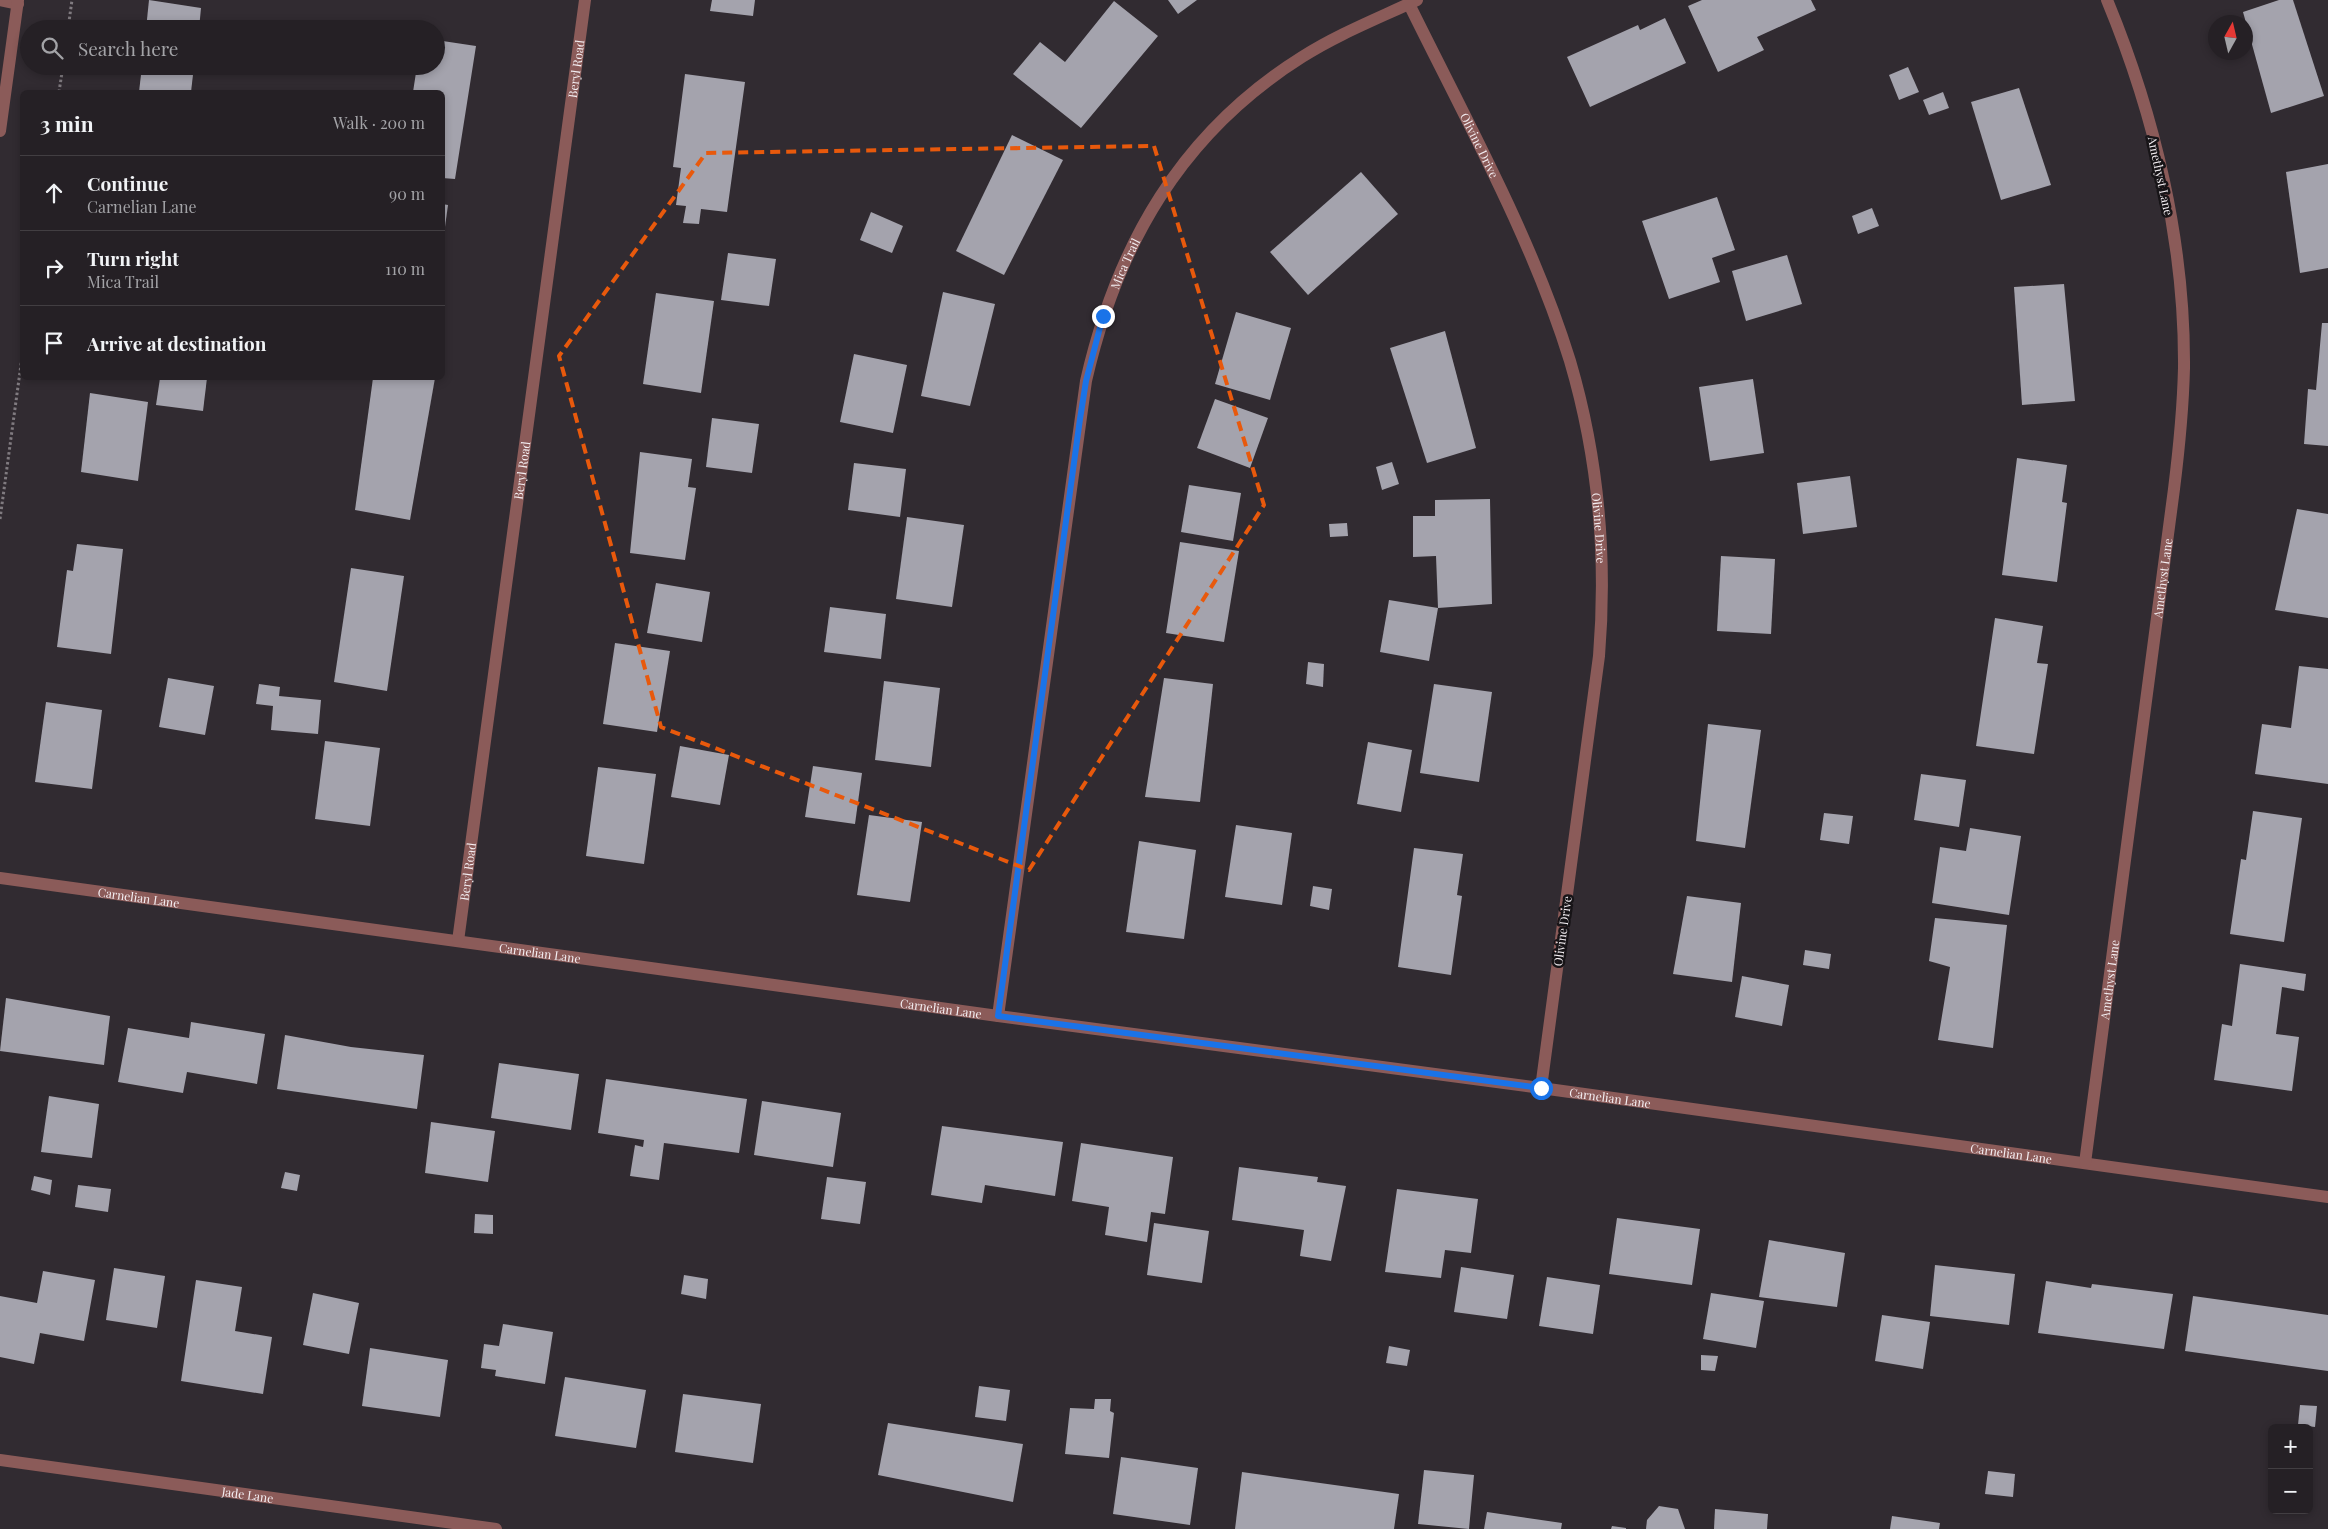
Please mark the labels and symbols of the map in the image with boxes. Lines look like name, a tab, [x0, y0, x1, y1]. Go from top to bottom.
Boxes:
north arrow	[2208, 15, 2253, 60]
street label: Beryl Road	[564, 39, 588, 99]
street label: Olivine Drive	[1457, 110, 1503, 181]
street label: Amethyst Lane	[2145, 134, 2177, 217]
street label: Mica Trail	[1107, 235, 1143, 291]
route end	[1092, 305, 1115, 328]
street label: Beryl Road	[510, 440, 533, 500]
street label: Olivine Drive	[1589, 492, 1609, 564]
street label: Amethyst Lane	[2149, 537, 2175, 620]
street label: Beryl Road	[456, 842, 479, 902]
street label: Carnelian Lane	[97, 884, 181, 911]
street label: Olivine Drive	[1549, 895, 1575, 967]
street label: Carnelian Lane	[498, 939, 582, 966]
street label: Amethyst Lane	[2096, 939, 2122, 1021]
street label: Carnelian Lane	[899, 995, 983, 1022]
route start	[1530, 1077, 1553, 1100]
street label: Carnelian Lane	[1568, 1084, 1652, 1111]
street label: Carnelian Lane	[1969, 1140, 2053, 1167]
street label: Jade Lane	[220, 1483, 274, 1506]

